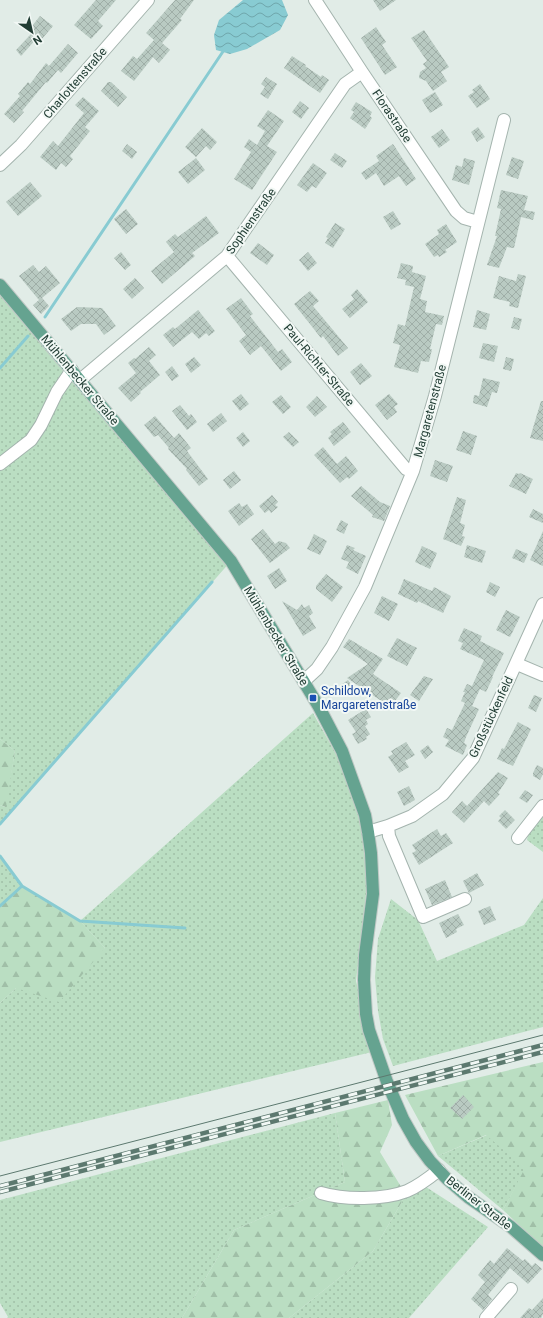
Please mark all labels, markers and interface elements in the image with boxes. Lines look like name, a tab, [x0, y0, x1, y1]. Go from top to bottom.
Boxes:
north arrow	[12, 12, 52, 52]
text: N	[30, 32, 44, 48]
street label: Charlottenstraße	[40, 45, 110, 121]
street label: Florastraße	[369, 87, 415, 145]
street label: Sophienstraße	[223, 185, 279, 257]
street label: Paul-Richter-Straße	[281, 321, 357, 409]
street label: Mühlenbecker Straße	[38, 332, 122, 428]
street label: Margaretenstraße	[411, 363, 449, 459]
street label: Mühlenbecker Straße	[241, 584, 311, 688]
street label: Großstückenfeld	[466, 674, 516, 760]
place label: Schildow, Margaretenstraße	[321, 684, 416, 712]
marker: Schildow, Margaretenstraße	[308, 693, 318, 703]
street label: Berliner Straße	[444, 1173, 514, 1233]

